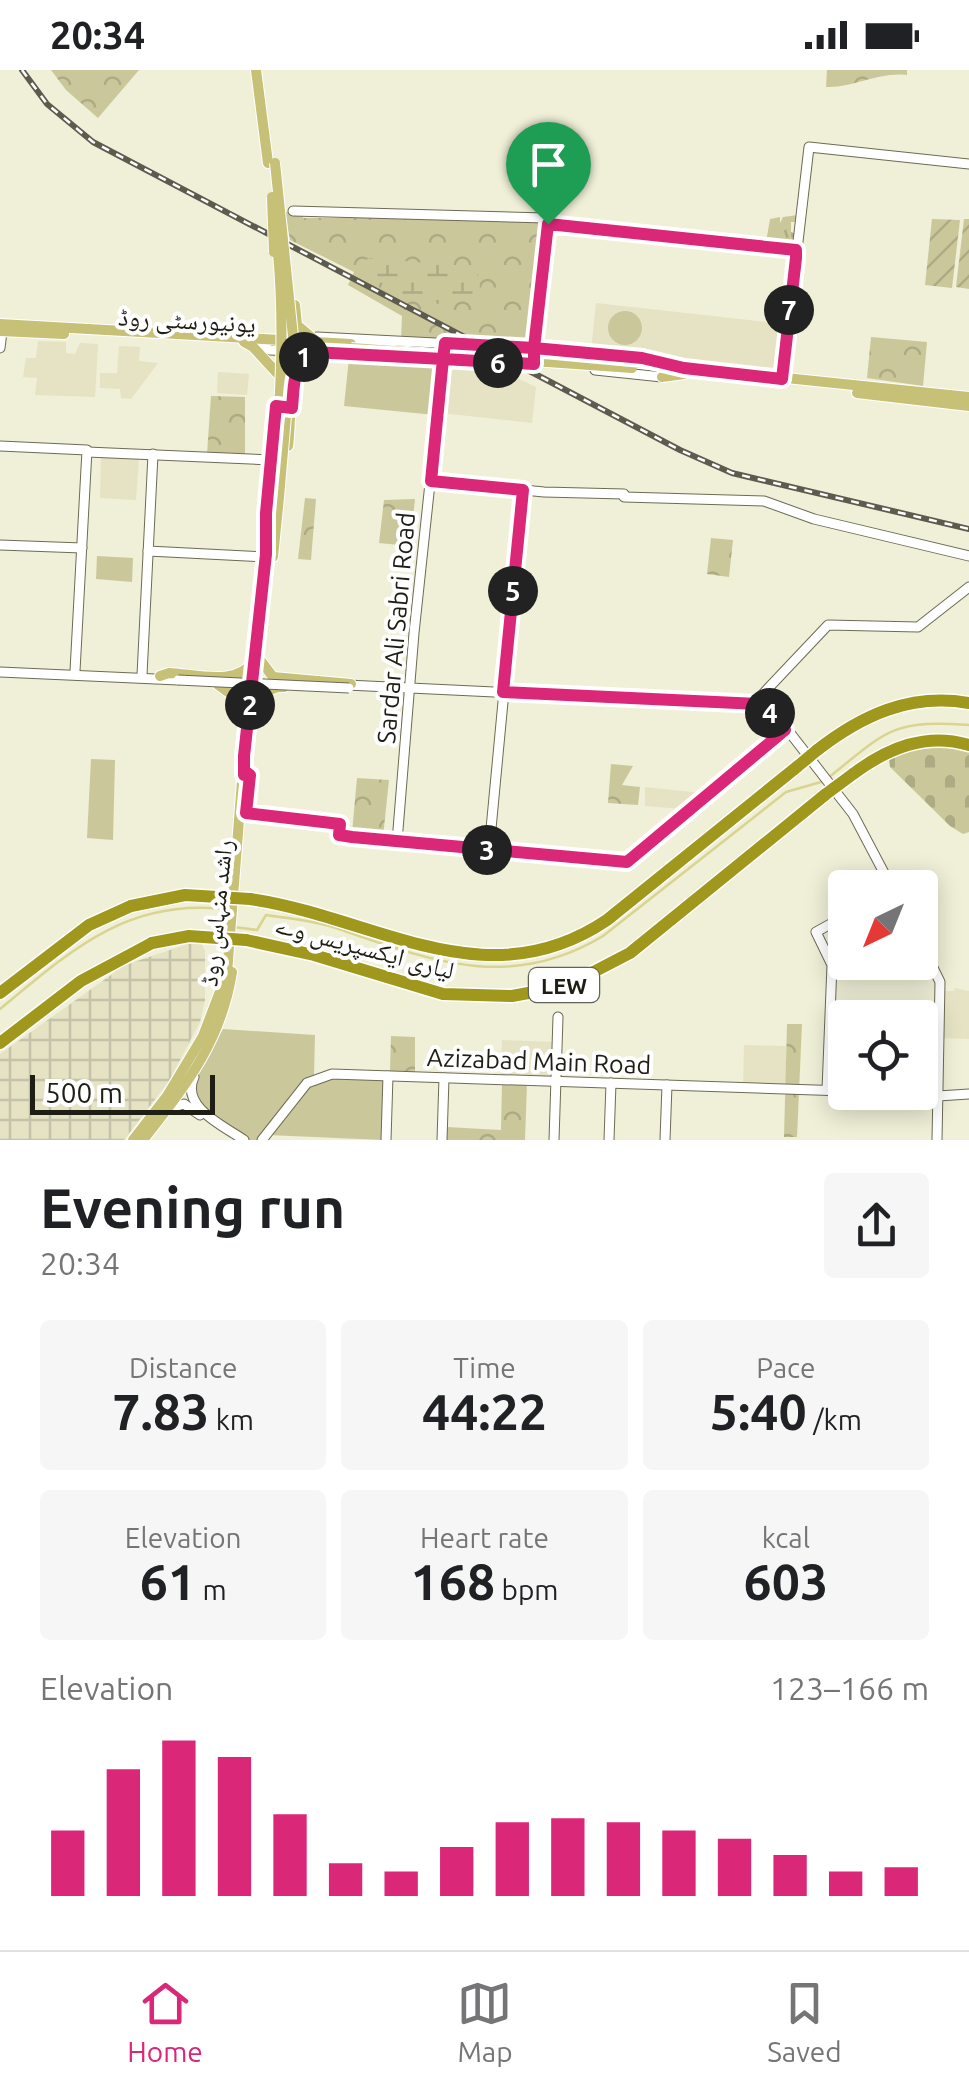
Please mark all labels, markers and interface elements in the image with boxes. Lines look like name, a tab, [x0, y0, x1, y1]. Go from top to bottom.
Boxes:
text: 20:34	[50, 14, 145, 56]
pin	[506, 122, 591, 225]
icon: arrive	[521, 137, 576, 192]
pin: 7	[764, 285, 814, 335]
text: 7	[781, 294, 797, 325]
street label: یونیورسٹی روڈ	[117, 302, 256, 340]
pin: 1	[279, 332, 329, 382]
pin: 6	[473, 338, 523, 388]
text: 1	[296, 341, 312, 372]
text: 6	[490, 347, 506, 378]
street label: Sardar Ali Sabri Road	[372, 511, 420, 745]
pin: 5	[488, 566, 538, 616]
text: 5	[505, 575, 521, 606]
pin: 2	[225, 680, 275, 730]
pin: 4	[745, 688, 795, 738]
text: 2	[242, 689, 258, 720]
text: 4	[762, 697, 778, 728]
pin: 3	[462, 825, 512, 875]
text: 3	[479, 834, 495, 865]
street label: راشد منہاس روڈ	[194, 838, 240, 988]
north arrow	[828, 870, 938, 980]
map controls	[828, 870, 938, 1110]
street label: لیاری ایکسپریس وے	[272, 910, 457, 986]
road number: LEW	[529, 968, 599, 1002]
button: locate	[828, 1000, 938, 1110]
street label: Azizabad Main Road	[426, 1043, 652, 1079]
scale bar	[30, 1070, 215, 1114]
text: 500 m	[45, 1077, 123, 1108]
button: share	[824, 1173, 929, 1278]
text: Evening run	[40, 1177, 345, 1238]
text: 20:34	[40, 1245, 120, 1281]
text: Distance	[129, 1352, 237, 1383]
text: Time	[453, 1352, 516, 1383]
text: Pace	[756, 1352, 815, 1383]
text: 7.83	[112, 1383, 209, 1439]
text: 44:22	[422, 1383, 547, 1439]
text: 5:40	[710, 1383, 807, 1439]
text: km	[209, 1404, 254, 1435]
text: /km	[807, 1404, 862, 1435]
text: Elevation	[125, 1522, 242, 1553]
text: Heart rate	[420, 1522, 549, 1553]
text: kcal	[762, 1522, 810, 1553]
text: 61	[140, 1553, 196, 1609]
text: 168	[411, 1553, 495, 1609]
text: 603	[744, 1553, 828, 1609]
text: m	[196, 1574, 227, 1605]
text: bpm	[495, 1574, 558, 1605]
text: Elevation	[40, 1670, 173, 1706]
text: 123–166 m	[770, 1670, 929, 1706]
tab: Home	[127, 1976, 203, 2067]
tab: Map	[457, 1976, 513, 2067]
tab: Saved	[767, 1976, 842, 2067]

